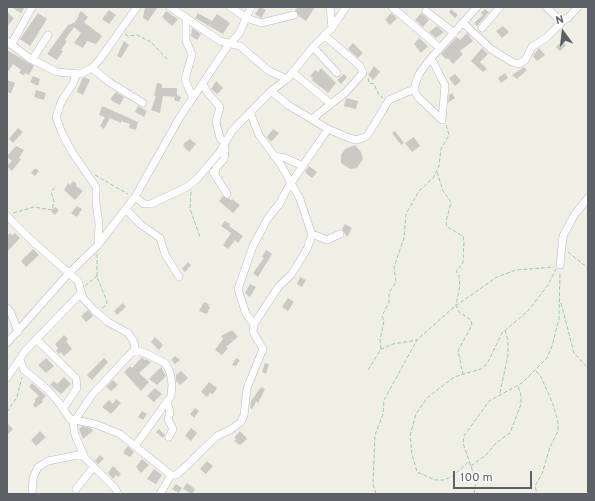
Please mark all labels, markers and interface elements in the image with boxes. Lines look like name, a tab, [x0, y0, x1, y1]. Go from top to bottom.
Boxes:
north arrow	[543, 12, 583, 52]
text: N	[554, 13, 566, 28]
scale bar	[455, 463, 534, 489]
text: 100 m	[460, 470, 493, 486]

